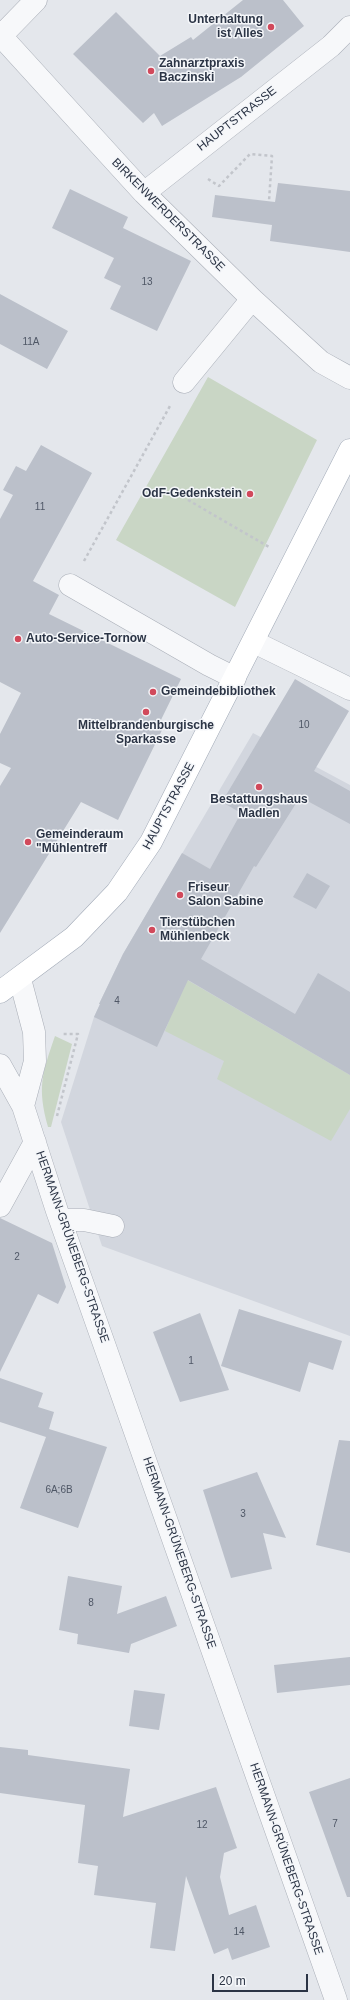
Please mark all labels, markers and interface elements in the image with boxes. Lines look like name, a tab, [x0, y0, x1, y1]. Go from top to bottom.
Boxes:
place label: Unterhaltung ist Alles	[188, 13, 263, 41]
marker: Unterhaltung ist Alles	[266, 22, 276, 32]
place label: Zahnarztpraxis Baczinski	[159, 57, 244, 85]
marker: Zahnarztpraxis Baczinski	[146, 66, 156, 76]
street label: HAUPTSTRASSE	[194, 84, 280, 154]
street label: BIRKENWERDERSTRASSE	[108, 155, 228, 275]
house number: 13	[141, 276, 153, 288]
house number: 11A	[22, 336, 40, 348]
place label: OdF-Gedenkstein	[142, 487, 242, 501]
marker: OdF-Gedenkstein	[245, 489, 255, 499]
house number: 11	[35, 501, 45, 513]
place label: Auto-Service-Tornow	[26, 632, 146, 646]
marker: Auto-Service-Tornow	[13, 634, 23, 644]
place label: Gemeindebibliothek	[161, 685, 276, 699]
marker: Gemeindebibliothek	[148, 687, 158, 697]
marker: Mittelbrandenburgische Sparkasse	[141, 707, 151, 717]
place label: Mittelbrandenburgische Sparkasse	[78, 719, 214, 747]
house number: 10	[298, 719, 310, 731]
street label: HAUPTSTRASSE	[140, 760, 198, 852]
marker: Bestattungshaus Madlen	[254, 782, 264, 792]
place label: Bestattungshaus Madlen	[210, 793, 308, 821]
place label: Gemeinderaum "Mühlentreff	[36, 828, 123, 856]
marker: Gemeinderaum "Mühlentreff	[23, 837, 33, 847]
place label: Friseur Salon Sabine	[188, 881, 263, 909]
marker: Friseur Salon Sabine	[175, 890, 185, 900]
place label: Tierstübchen Mühlenbeck	[160, 916, 235, 944]
marker: Tierstübchen Mühlenbeck	[147, 925, 157, 935]
house number: 4	[114, 995, 120, 1007]
street label: HERMANN-GRÜNEBERG-STRASSE	[32, 1149, 112, 1345]
house number: 2	[14, 1251, 20, 1263]
house number: 1	[188, 1355, 194, 1367]
street label: HERMANN-GRÜNEBERG-STRASSE	[139, 1455, 219, 1651]
house number: 6A;6B	[45, 1484, 73, 1496]
house number: 3	[240, 1508, 246, 1520]
house number: 8	[88, 1597, 94, 1609]
street label: HERMANN-GRÜNEBERG-STRASSE	[246, 1761, 326, 1957]
house number: 7	[332, 1818, 338, 1830]
house number: 12	[196, 1819, 208, 1831]
house number: 14	[233, 1926, 245, 1938]
scale bar	[214, 1966, 310, 1992]
text: 20 m	[219, 1974, 246, 1988]

